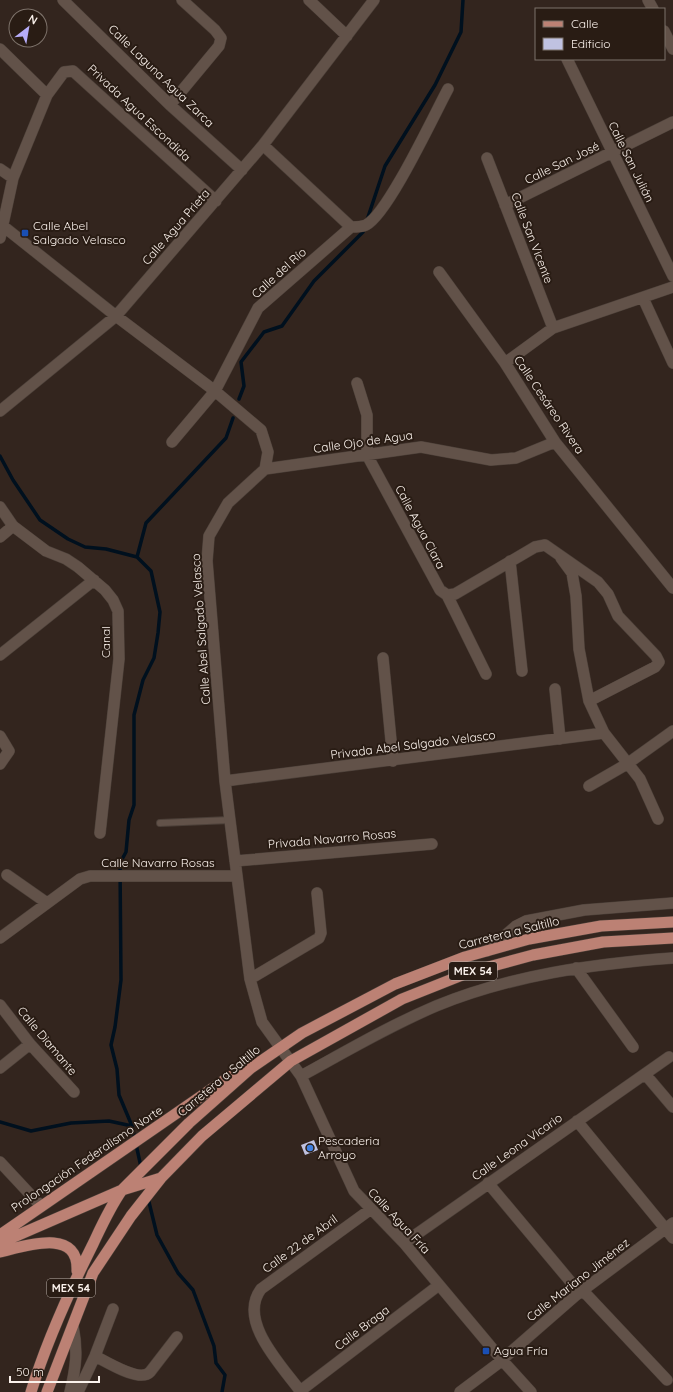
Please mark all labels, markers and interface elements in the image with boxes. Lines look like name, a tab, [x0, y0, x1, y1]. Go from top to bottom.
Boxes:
north arrow	[8, 8, 48, 48]
legend	[535, 8, 665, 60]
text: N	[26, 11, 40, 28]
text: Calle	[571, 16, 599, 31]
street label: Calle Laguna Agua Zarca	[105, 21, 217, 130]
text: Edificio	[571, 36, 611, 51]
street label: Privada Agua Escondida	[85, 61, 194, 164]
street label: Calle San Julián	[605, 119, 657, 205]
street label: Calle San José	[522, 138, 602, 187]
street label: Calle Agua Prieta	[139, 186, 213, 268]
street label: Calle San Vicente	[508, 190, 557, 286]
place label: Calle Abel Salgado Velasco	[33, 218, 126, 247]
marker: Calle Abel Salgado Velasco	[20, 228, 30, 238]
street label: Calle del Río	[248, 244, 309, 301]
street label: Calle Cesáreo Rivera	[511, 353, 588, 457]
street label: Calle Ojo de Agua	[312, 427, 414, 456]
street label: Calle Agua Clara	[392, 482, 449, 571]
street label: Calle Abel Salgado Velasco	[188, 553, 213, 705]
street label: Canal	[98, 626, 113, 658]
street label: Privada Abel Salgado Velasco	[329, 727, 496, 762]
street label: Privada Navarro Rosas	[267, 825, 397, 852]
street label: Calle Navarro Rosas	[101, 855, 215, 870]
street label: Carretera a Saltillo	[457, 913, 561, 952]
road number: MEX 54	[449, 962, 497, 980]
street label: Calle Diamante	[14, 1003, 81, 1078]
street label: Carretera a Saltillo	[174, 1042, 263, 1120]
street label: Prolongación Federalismo Norte	[8, 1102, 166, 1215]
street label: Calle Leona Vicario	[469, 1110, 565, 1183]
place label: Pescaderia Arroyo	[318, 1133, 379, 1162]
marker: Pescaderia Arroyo	[305, 1143, 315, 1153]
street label: Calle Agua Fría	[365, 1185, 434, 1257]
street label: Calle 22 de Abril	[259, 1211, 340, 1276]
street label: Calle Mariano Jiménez	[523, 1235, 632, 1324]
road number: MEX 54	[47, 1279, 95, 1297]
street label: Calle Braga	[331, 1302, 392, 1353]
place label: Agua Fría	[494, 1343, 548, 1358]
marker: Agua Fría	[481, 1346, 491, 1356]
scale bar	[10, 1358, 99, 1384]
text: 50 m	[16, 1364, 44, 1379]

